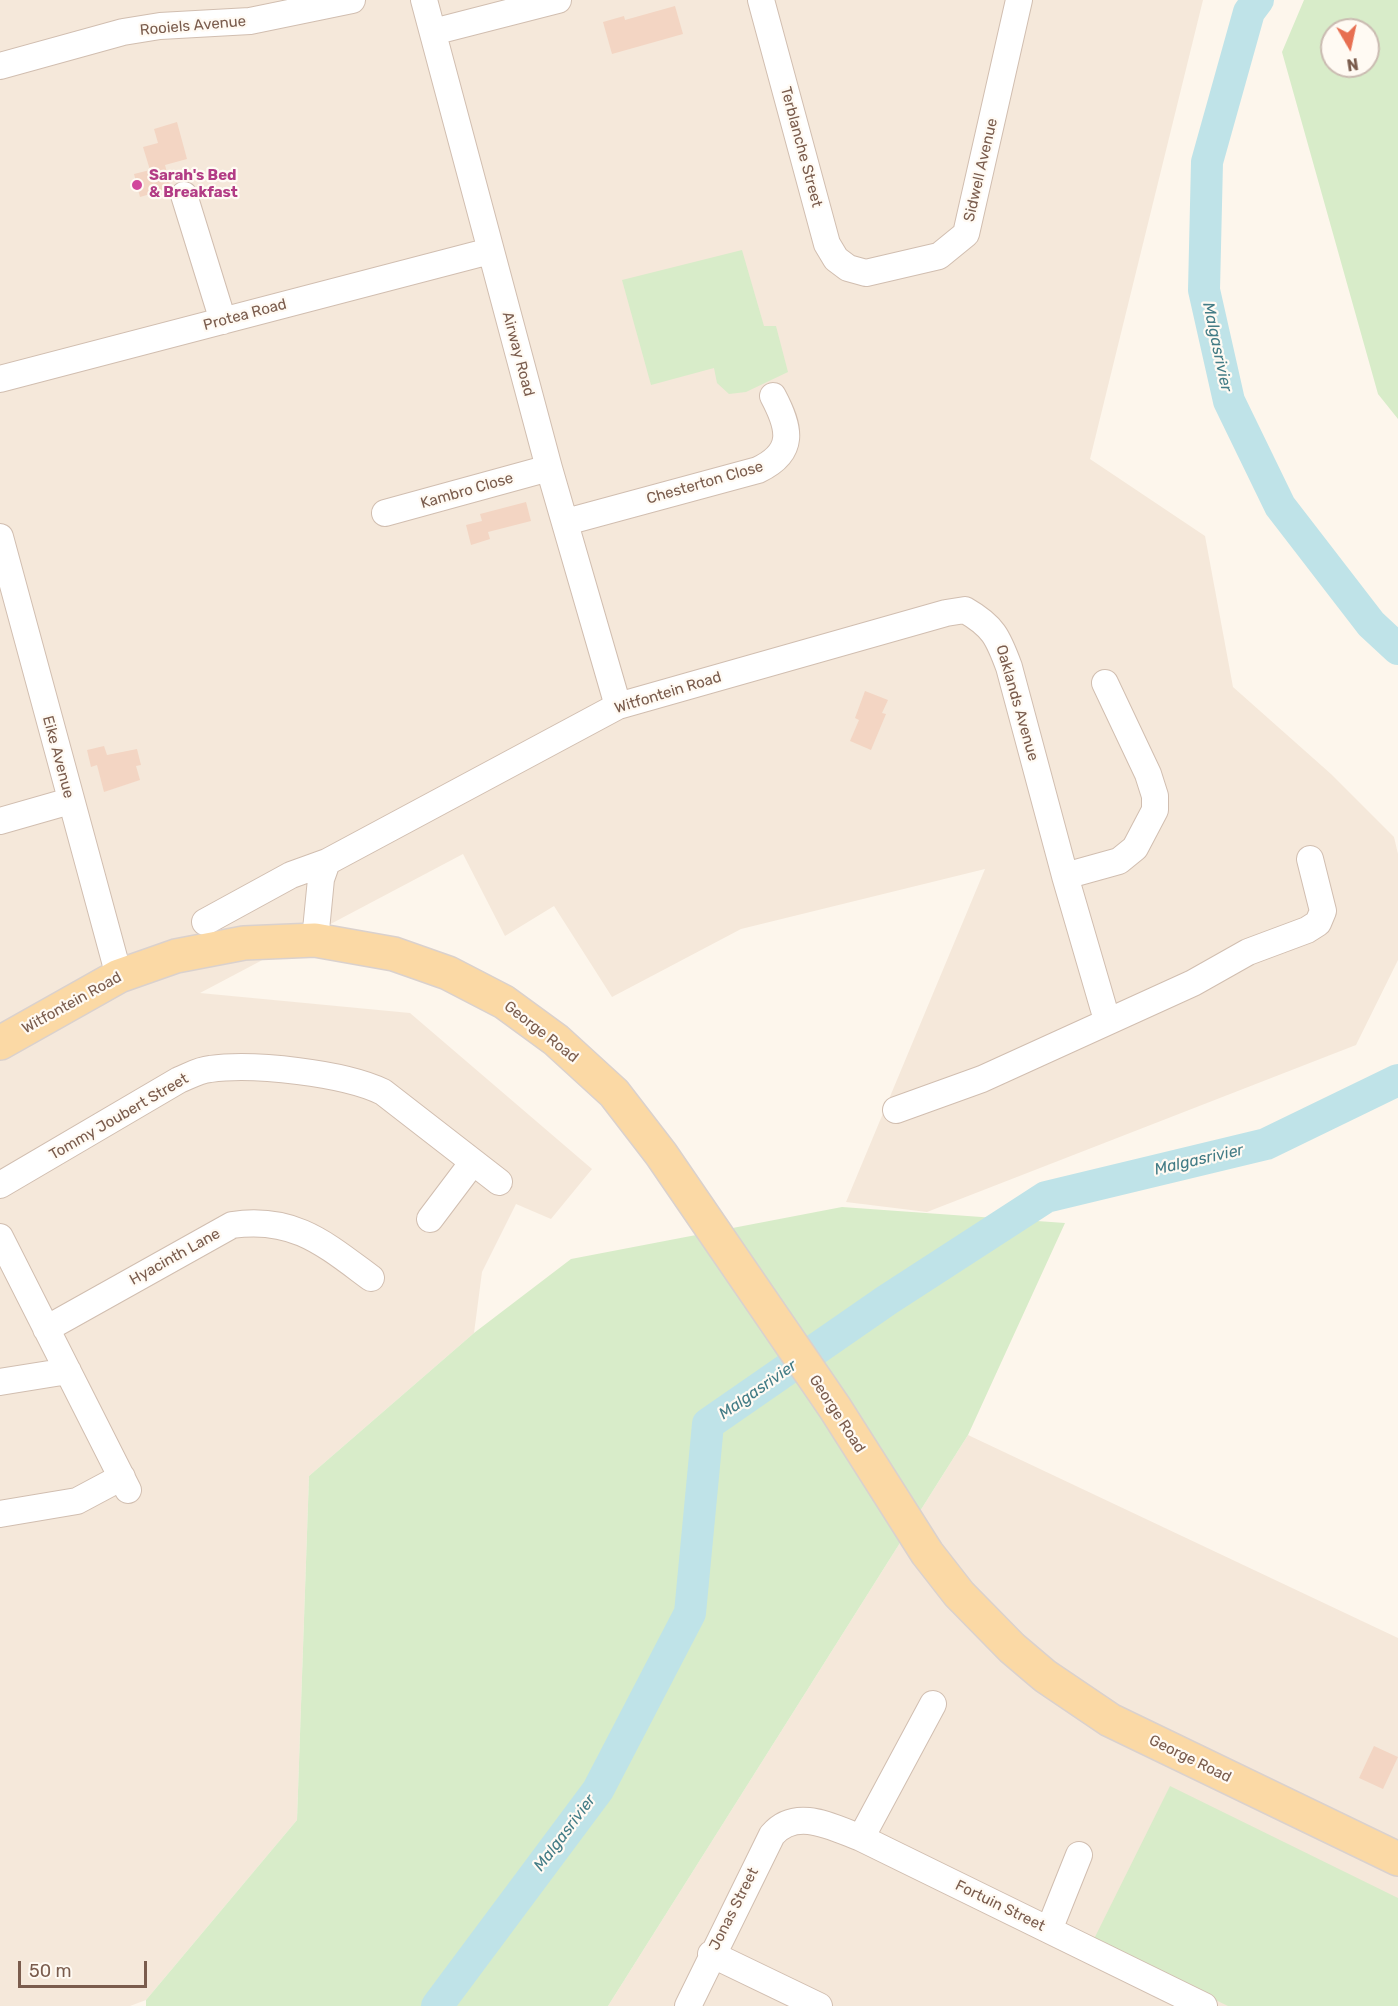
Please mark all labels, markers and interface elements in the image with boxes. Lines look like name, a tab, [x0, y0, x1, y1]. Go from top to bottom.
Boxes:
street label: Rooiels Avenue	[139, 12, 247, 40]
north arrow	[1320, 18, 1380, 78]
text: N	[1345, 54, 1360, 75]
street label: Terblanche Street	[776, 85, 826, 209]
street label: Sidwell Avenue	[960, 117, 1002, 223]
place label: Sarah's Bed & Breakfast	[149, 167, 238, 202]
marker: Sarah's Bed & Breakfast	[130, 178, 144, 192]
street label: Protea Road	[201, 295, 289, 335]
water label: Malgasrivier	[1198, 301, 1236, 393]
street label: Airway Road	[498, 310, 538, 398]
street label: Chesterton Close	[645, 458, 765, 508]
street label: Kambro Close	[419, 469, 515, 513]
street label: Oaklands Avenue	[992, 643, 1042, 763]
street label: Witfontein Road	[612, 668, 724, 718]
street label: Eike Avenue	[38, 714, 78, 800]
street label: Witfontein Road	[19, 968, 125, 1038]
street label: George Road	[500, 997, 582, 1067]
street label: Tommy Joubert Street	[46, 1070, 192, 1164]
water label: Malgasrivier	[1153, 1140, 1245, 1180]
street label: Hyacinth Lane	[127, 1225, 223, 1289]
water label: Malgasrivier	[715, 1356, 801, 1424]
street label: George Road	[805, 1372, 869, 1456]
street label: George Road	[1146, 1731, 1234, 1787]
water label: Malgasrivier	[530, 1791, 600, 1875]
street label: Jonas Street	[706, 1865, 762, 1953]
street label: Fortuin Street	[952, 1877, 1048, 1935]
scale bar	[21, 1949, 150, 1987]
text: 50 m	[29, 1960, 72, 1982]

